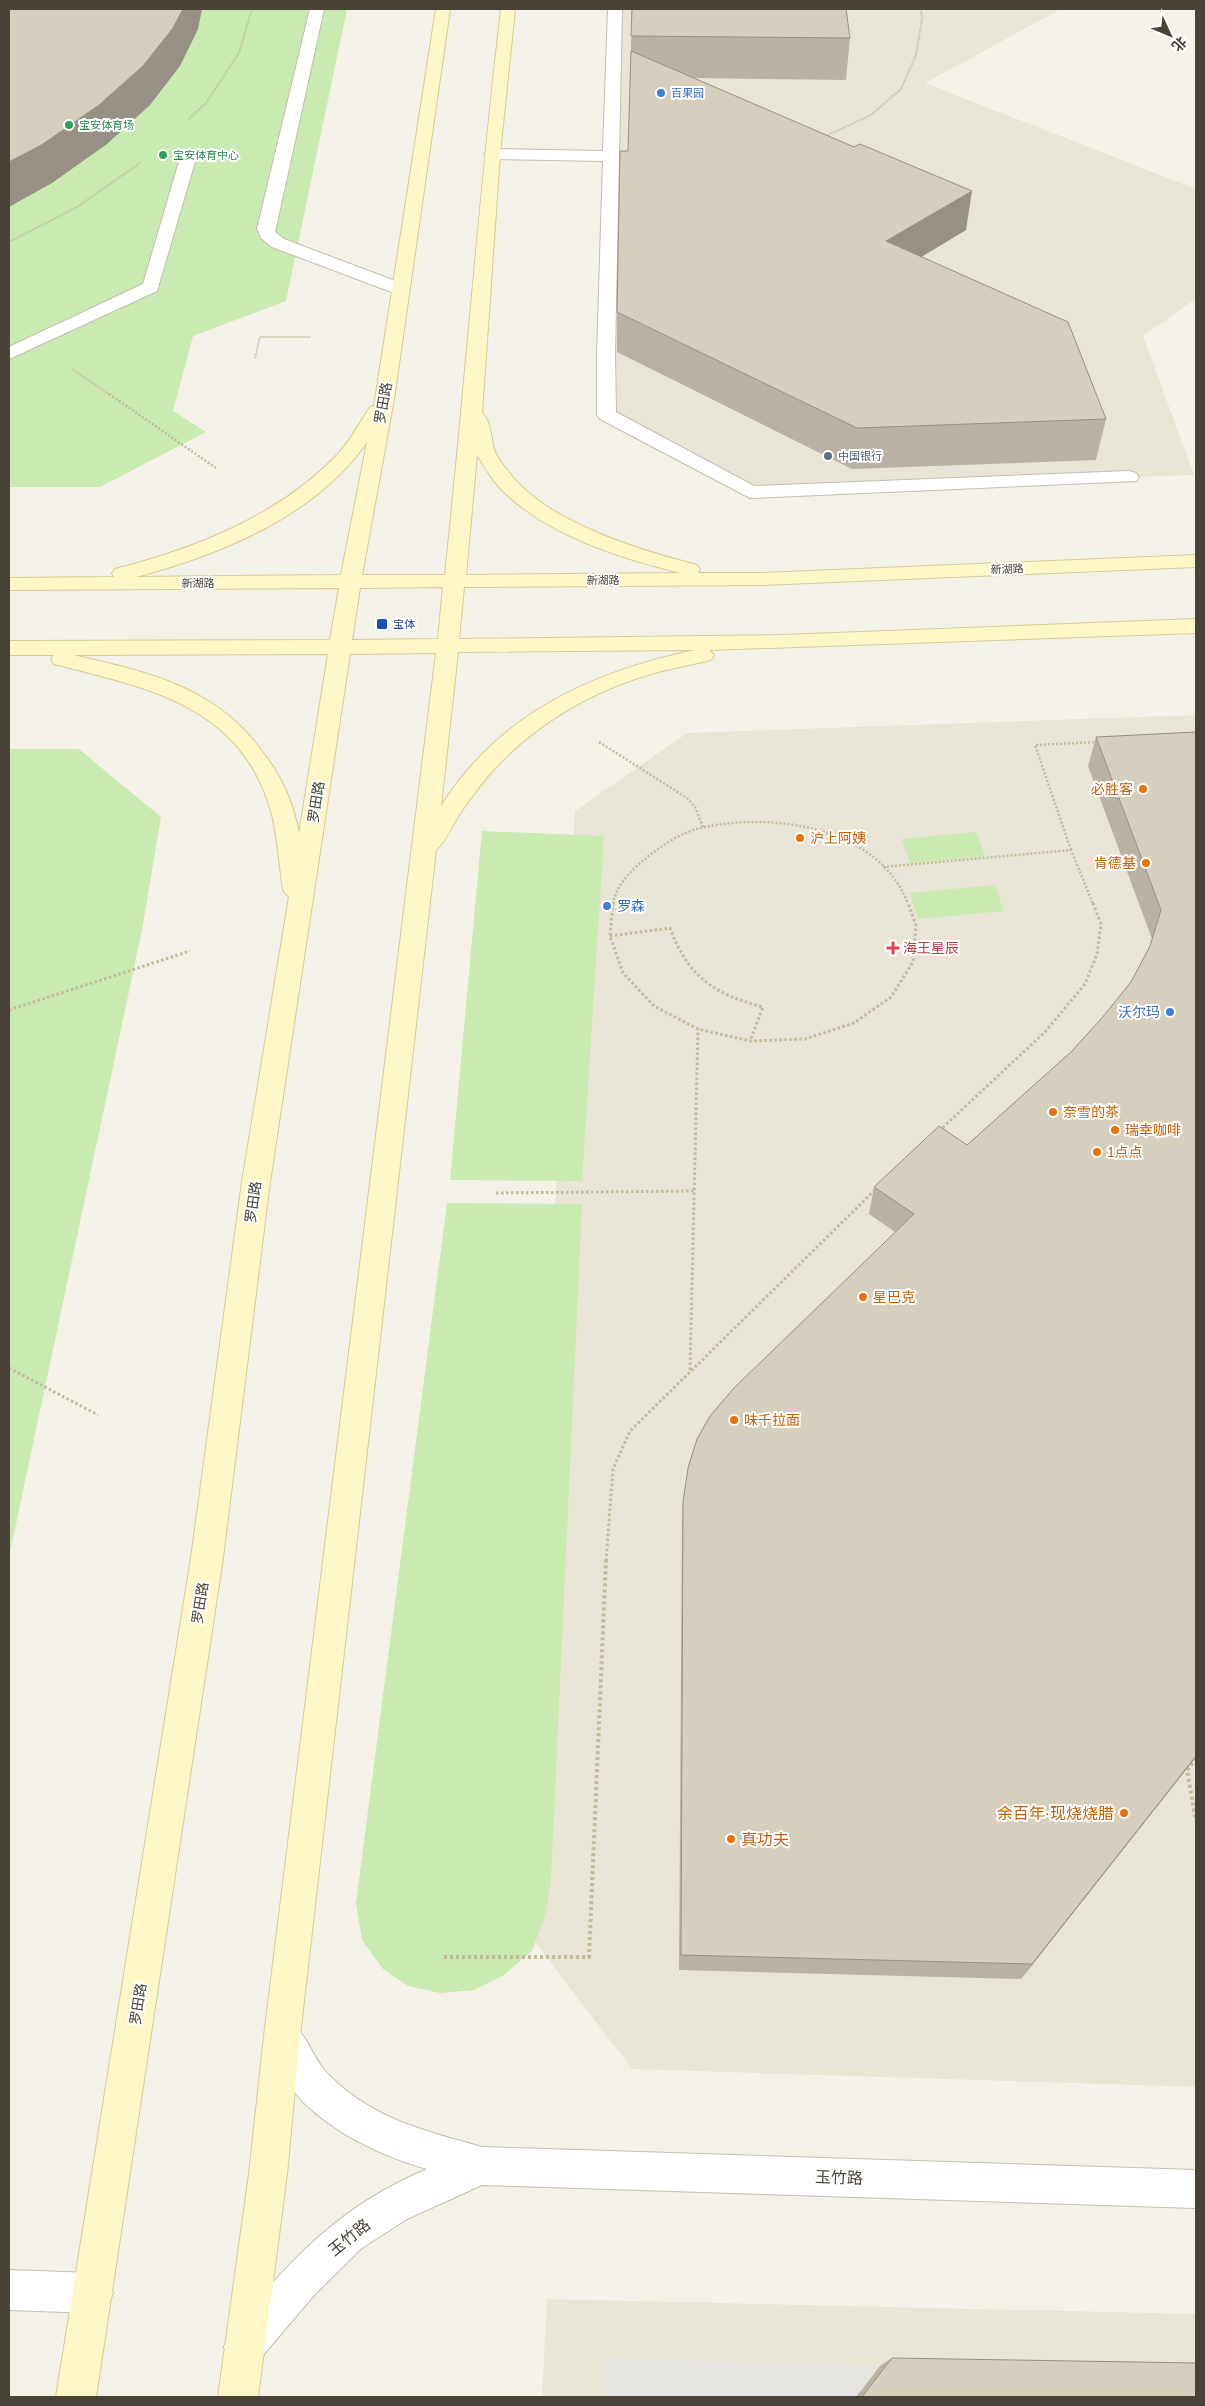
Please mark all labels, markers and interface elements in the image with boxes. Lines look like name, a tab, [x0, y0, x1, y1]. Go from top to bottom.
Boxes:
north arrow	[1145, 10, 1195, 60]
text: 北	[1169, 33, 1190, 55]
marker: 百果园	[655, 87, 667, 99]
place label: 百果园	[671, 87, 704, 99]
marker: 宝安体育场	[63, 119, 75, 131]
place label: 宝安体育场	[79, 119, 134, 131]
marker: 宝安体育中心	[157, 149, 169, 161]
place label: 宝安体育中心	[173, 149, 239, 161]
street label: 罗田路	[371, 381, 395, 425]
marker: 中国银行	[822, 450, 834, 462]
place label: 中国银行	[838, 450, 882, 462]
street label: 新湖路	[990, 562, 1024, 576]
street label: 新湖路	[587, 574, 620, 586]
street label: 新湖路	[182, 577, 215, 589]
marker: 宝体	[375, 617, 389, 631]
place label: 宝体	[393, 618, 416, 630]
street label: 罗田路	[305, 780, 327, 824]
place label: 必胜客	[1091, 781, 1133, 797]
marker: 必胜客	[1137, 783, 1149, 795]
place label: 沪上阿姨	[810, 830, 866, 846]
marker: 沪上阿姨	[794, 832, 806, 844]
place label: 肯德基	[1094, 855, 1136, 871]
marker: 肯德基	[1140, 857, 1152, 869]
place label: 罗森	[617, 898, 645, 914]
marker: 罗森	[601, 900, 613, 912]
place label: 海王星辰	[903, 940, 959, 956]
marker: 海王星辰	[887, 942, 899, 954]
place label: 沃尔玛	[1118, 1004, 1160, 1020]
marker: 沃尔玛	[1164, 1006, 1176, 1018]
place label: 奈雪的茶	[1063, 1104, 1119, 1120]
marker: 奈雪的茶	[1047, 1106, 1059, 1118]
place label: 瑞幸咖啡	[1125, 1122, 1181, 1138]
marker: 瑞幸咖啡	[1109, 1124, 1121, 1136]
place label: 1点点	[1107, 1144, 1143, 1160]
marker: 1点点	[1091, 1146, 1103, 1158]
street label: 罗田路	[242, 1180, 264, 1224]
place label: 星巴克	[873, 1289, 915, 1305]
marker: 星巴克	[857, 1291, 869, 1303]
place label: 味千拉面	[744, 1412, 800, 1428]
marker: 味千拉面	[728, 1414, 740, 1426]
street label: 罗田路	[189, 1581, 211, 1625]
place label: 余百年·现烧烧腊	[997, 1805, 1114, 1822]
marker: 余百年·现烧烧腊	[1118, 1807, 1130, 1819]
place label: 真功夫	[741, 1831, 789, 1848]
marker: 真功夫	[725, 1833, 737, 1845]
street label: 罗田路	[127, 1982, 149, 2026]
street label: 玉竹路	[815, 2168, 863, 2187]
street label: 玉竹路	[325, 2216, 373, 2259]

